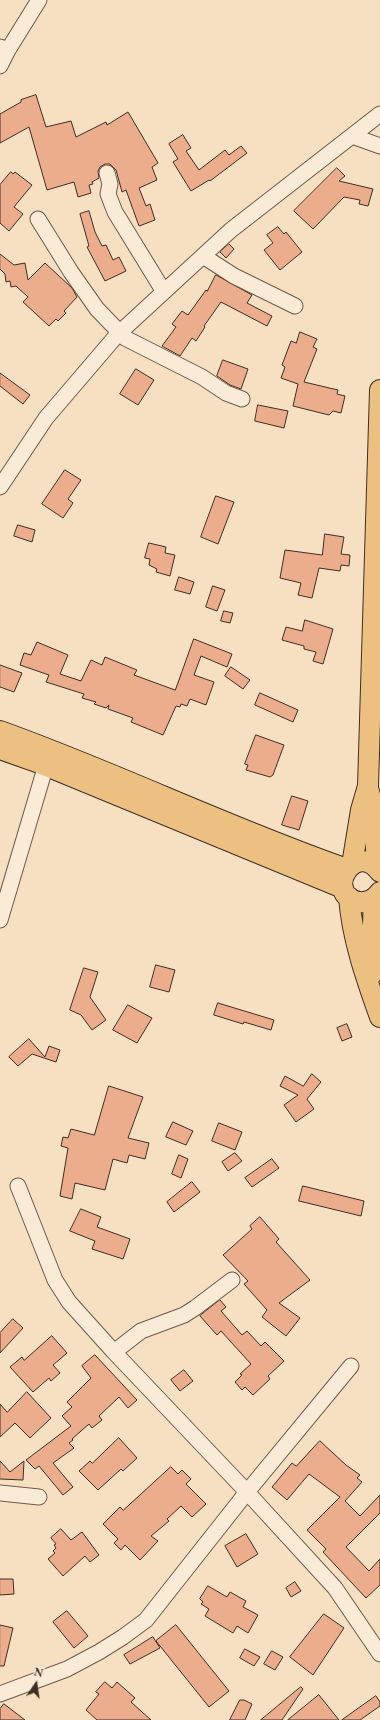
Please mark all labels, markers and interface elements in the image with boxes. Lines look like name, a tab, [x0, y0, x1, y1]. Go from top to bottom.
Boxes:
north arrow	[16, 1664, 56, 1704]
text: N	[33, 1664, 45, 1680]

